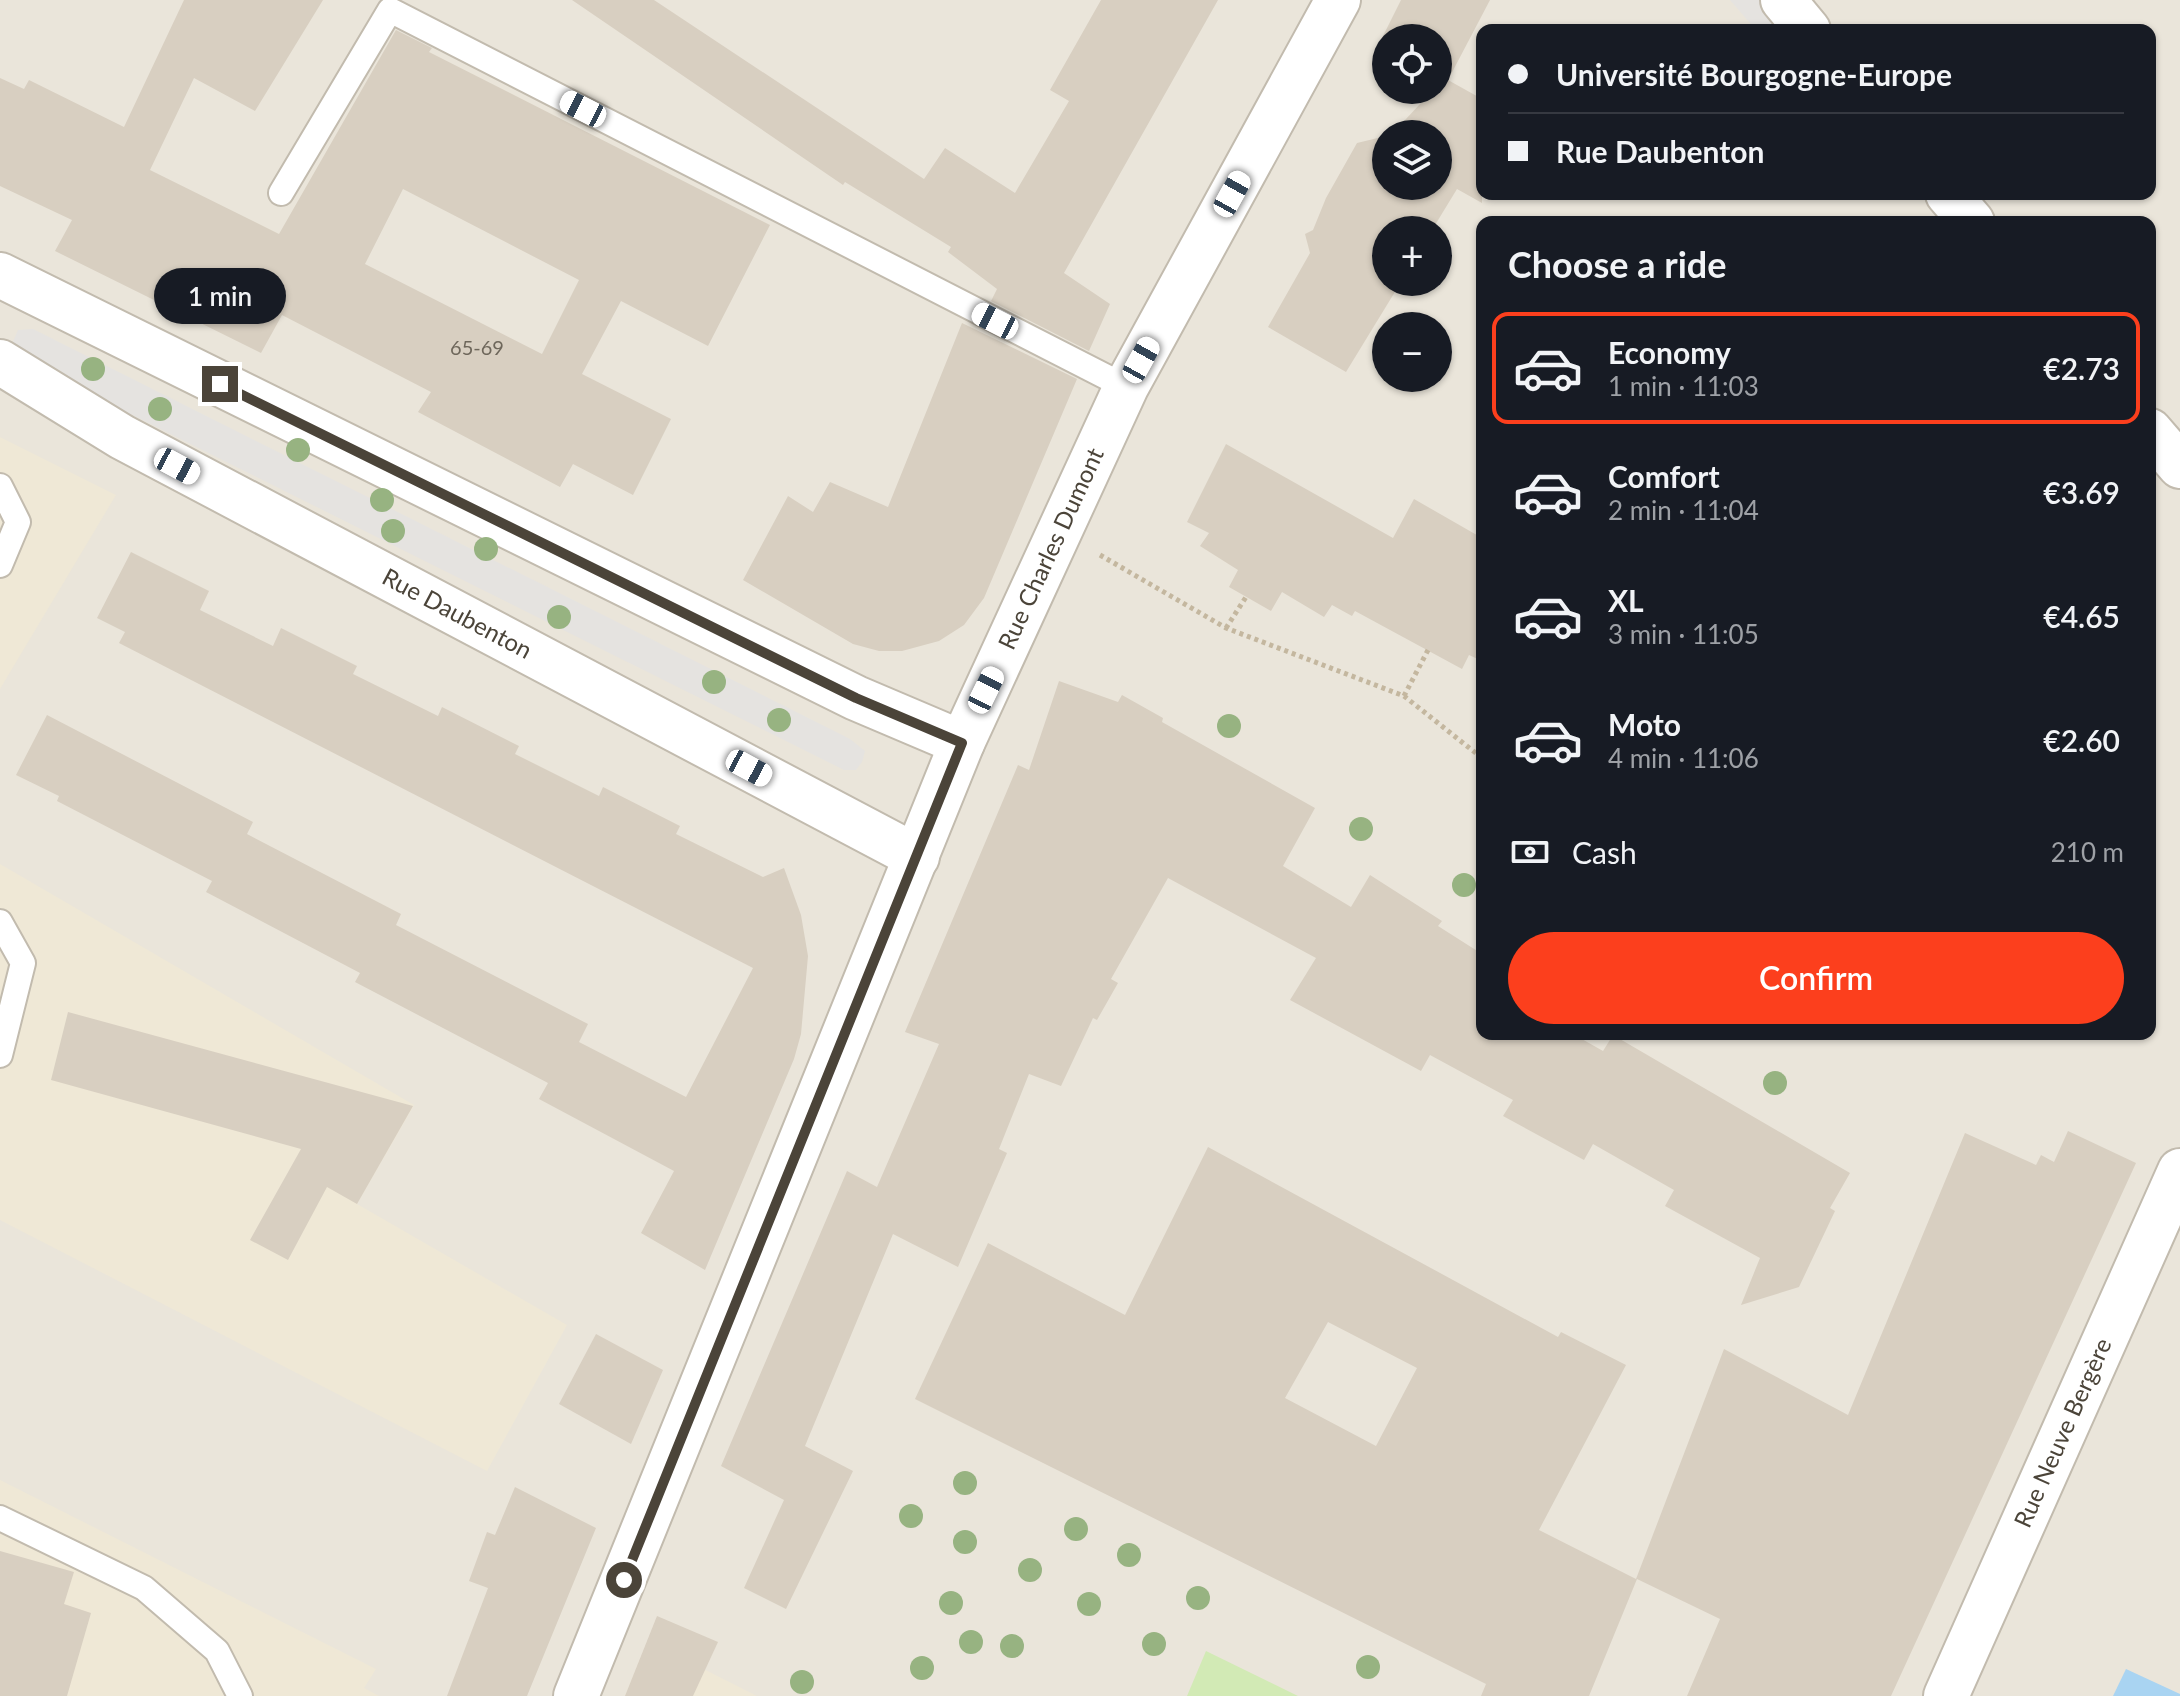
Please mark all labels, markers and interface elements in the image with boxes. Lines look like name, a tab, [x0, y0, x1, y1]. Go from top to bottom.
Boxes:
map controls	[1372, 24, 1452, 392]
button: locate	[1372, 24, 1452, 104]
text: Université Bourgogne-Europe	[1556, 56, 1952, 92]
car	[556, 87, 610, 131]
button: layers	[1372, 120, 1452, 200]
text: Rue Daubenton	[1556, 133, 1764, 169]
car	[1210, 167, 1254, 221]
button: +	[1372, 216, 1452, 296]
text: Choose a ride	[1508, 242, 1727, 286]
callout: 1 min	[154, 268, 286, 324]
text: 1 min	[188, 280, 252, 312]
car	[968, 299, 1022, 343]
button: −	[1372, 312, 1452, 392]
icon: car	[1512, 332, 1584, 404]
car	[1119, 333, 1163, 387]
text: Economy	[1608, 334, 1731, 370]
house number: 65-69	[450, 335, 504, 359]
text: €2.73	[2043, 350, 2120, 386]
route end	[202, 366, 238, 402]
text: 1 min · 11:03	[1608, 370, 1759, 402]
street label: Rue Charles Dumont	[991, 443, 1109, 653]
car	[150, 444, 204, 488]
icon: car	[1512, 456, 1584, 528]
text: Comfort	[1608, 458, 1720, 494]
text: €3.69	[2043, 474, 2120, 510]
text: 2 min · 11:04	[1608, 494, 1759, 526]
street label: Rue Daubenton	[378, 561, 537, 664]
icon: car	[1512, 580, 1584, 652]
text: XL	[1608, 582, 1644, 618]
text: €4.65	[2043, 598, 2120, 634]
text: 3 min · 11:05	[1608, 618, 1759, 650]
car	[965, 663, 1007, 717]
icon: car	[1512, 704, 1584, 776]
text: Moto	[1608, 706, 1681, 742]
text: €2.60	[2043, 722, 2120, 758]
text: 4 min · 11:06	[1608, 742, 1759, 774]
car	[722, 746, 776, 790]
icon: cash	[1508, 830, 1552, 874]
text: Cash	[1572, 834, 1637, 870]
text: 210 m	[2051, 836, 2124, 868]
button: Confirm	[1508, 932, 2124, 1024]
street label: Rue Neuve Bergère	[2007, 1333, 2117, 1531]
route start	[606, 1562, 642, 1598]

